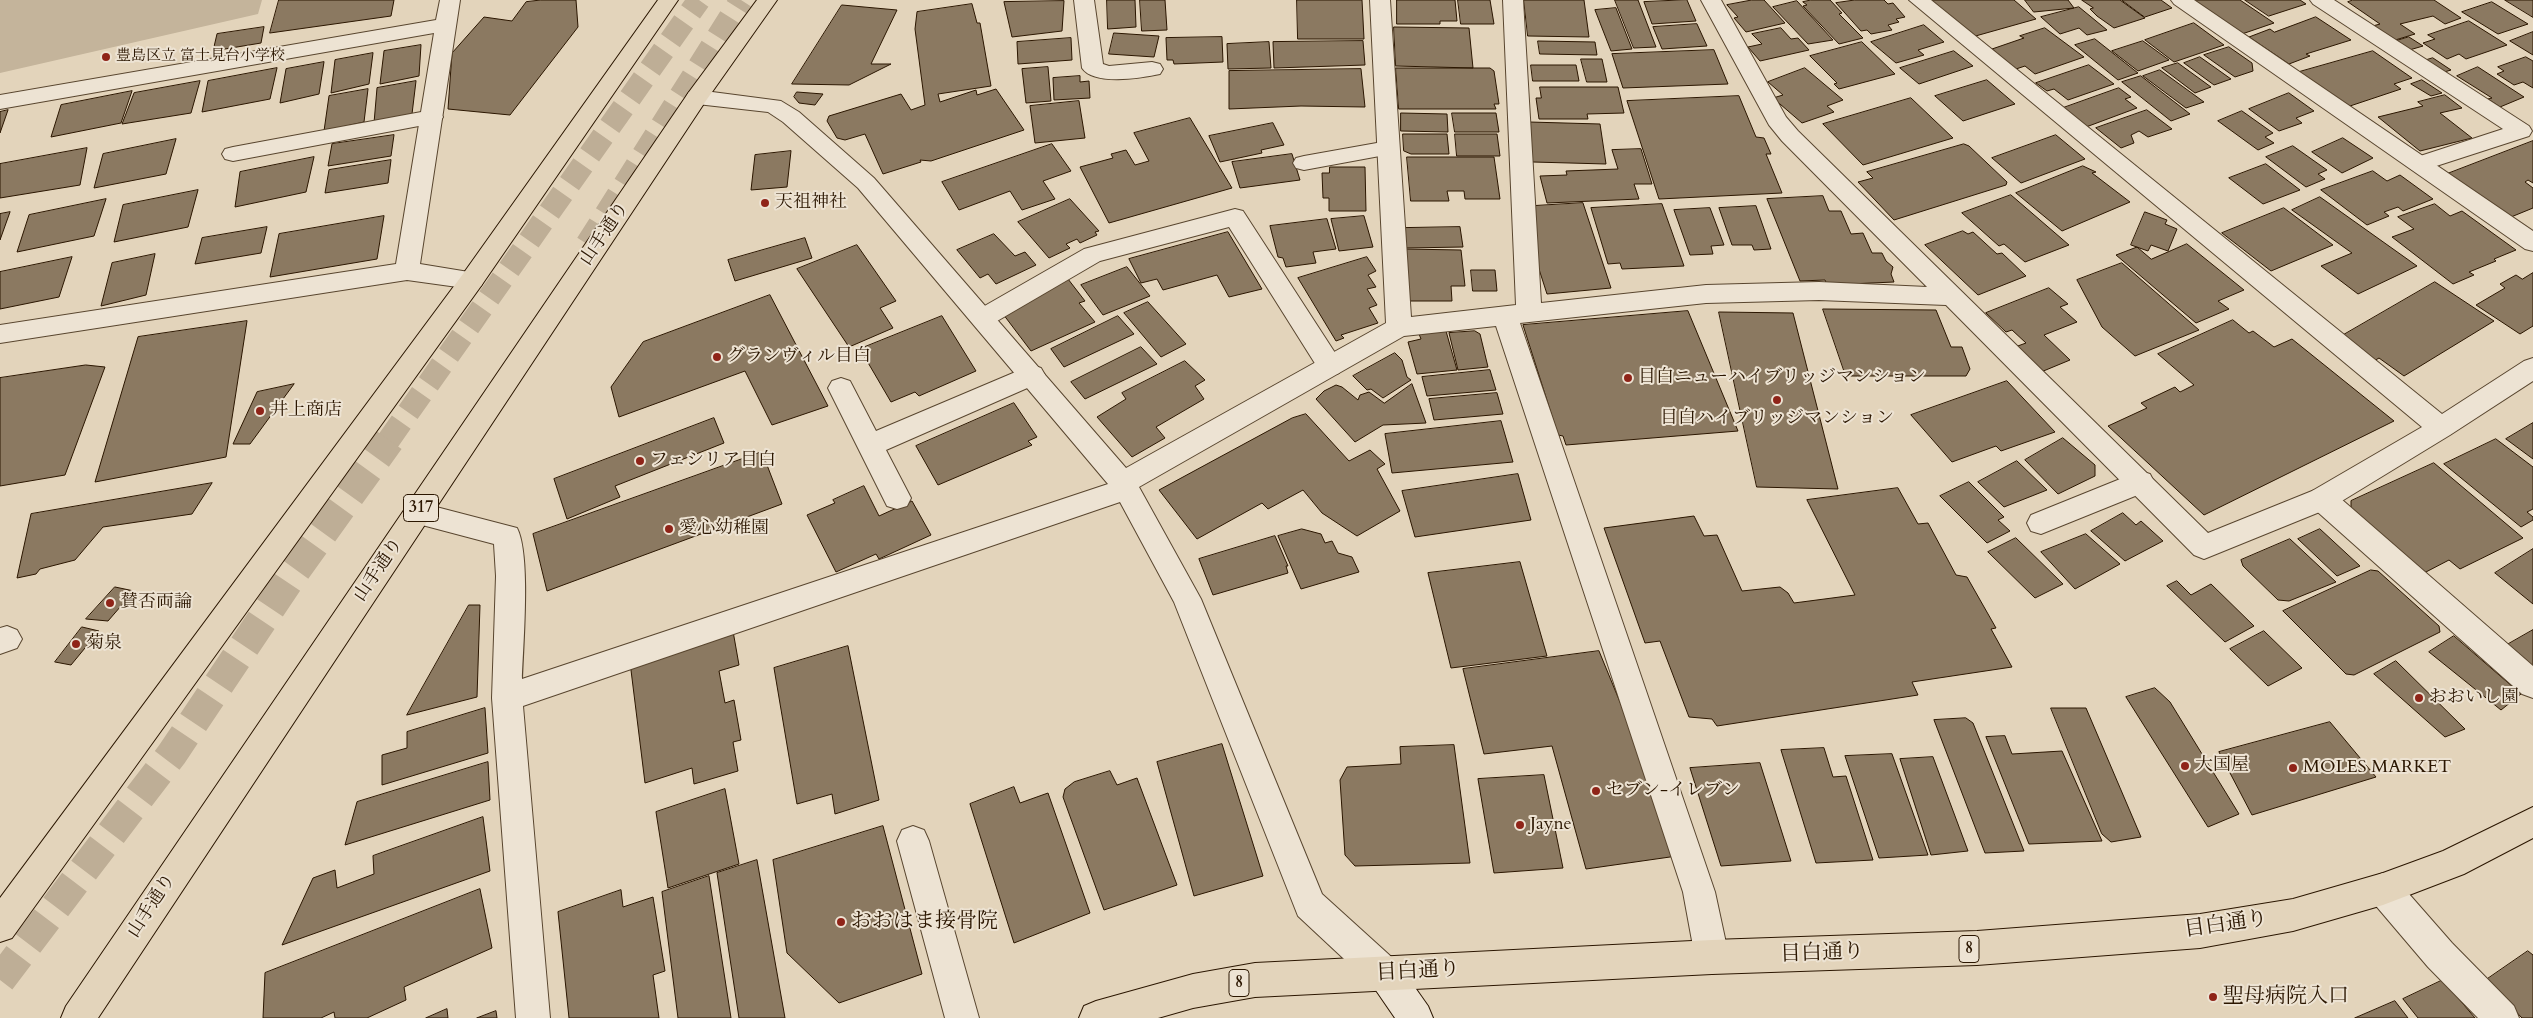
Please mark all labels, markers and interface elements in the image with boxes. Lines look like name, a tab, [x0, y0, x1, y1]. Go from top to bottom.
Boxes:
place label: 豊島区立 富士見台小学校	[116, 48, 285, 66]
marker: 豊島区立 富士見台小学校	[100, 51, 112, 63]
place label: 天祖神社	[775, 192, 847, 214]
marker: 天祖神社	[759, 197, 771, 209]
street label: 山手通り	[576, 198, 634, 270]
place label: グランヴィル目白	[727, 346, 871, 368]
marker: グランヴィル目白	[711, 351, 723, 363]
place label: 目白ニューハイブリッジマンション	[1638, 367, 1926, 389]
marker: 目白ニューハイブリッジマンション	[1622, 372, 1634, 384]
marker: 目白ハイブリッジマンション	[1771, 394, 1783, 406]
place label: 井上商店	[270, 400, 342, 422]
marker: 井上商店	[254, 405, 266, 417]
place label: 目白ハイブリッジマンション	[1660, 408, 1894, 430]
place label: フェシリア目白	[650, 450, 776, 472]
marker: フェシリア目白	[634, 455, 646, 467]
road number: 317	[404, 494, 438, 522]
place label: 愛心幼稚園	[679, 518, 769, 540]
marker: 愛心幼稚園	[663, 523, 675, 535]
street label: 山手通り	[350, 534, 408, 606]
place label: 賛否両論	[120, 592, 192, 614]
marker: 賛否両論	[104, 597, 116, 609]
place label: 菊泉	[86, 633, 122, 655]
marker: 菊泉	[70, 638, 82, 650]
place label: おおいし園	[2429, 687, 2519, 709]
marker: おおいし園	[2413, 692, 2425, 704]
place label: 大国屋	[2195, 755, 2249, 777]
place label: MOLES MARKET	[2303, 757, 2451, 779]
marker: 大国屋	[2179, 760, 2191, 772]
marker: MOLES MARKET	[2287, 762, 2299, 774]
place label: セブン-イレブン	[1606, 780, 1740, 802]
marker: セブン-イレブン	[1590, 785, 1602, 797]
place label: Jayne	[1530, 814, 1572, 836]
marker: Jayne	[1514, 819, 1526, 831]
street label: 山手通り	[123, 870, 181, 942]
street label: 目白通り	[2183, 907, 2269, 943]
place label: おおはま接骨院	[851, 909, 998, 935]
marker: おおはま接骨院	[835, 916, 847, 928]
road number: 8	[1959, 936, 1979, 962]
street label: 目白通り	[1780, 940, 1864, 968]
street label: 目白通り	[1375, 957, 1461, 987]
road number: 8	[1229, 970, 1249, 996]
place label: 聖母病院入口	[2223, 984, 2349, 1010]
marker: 聖母病院入口	[2207, 991, 2219, 1003]

